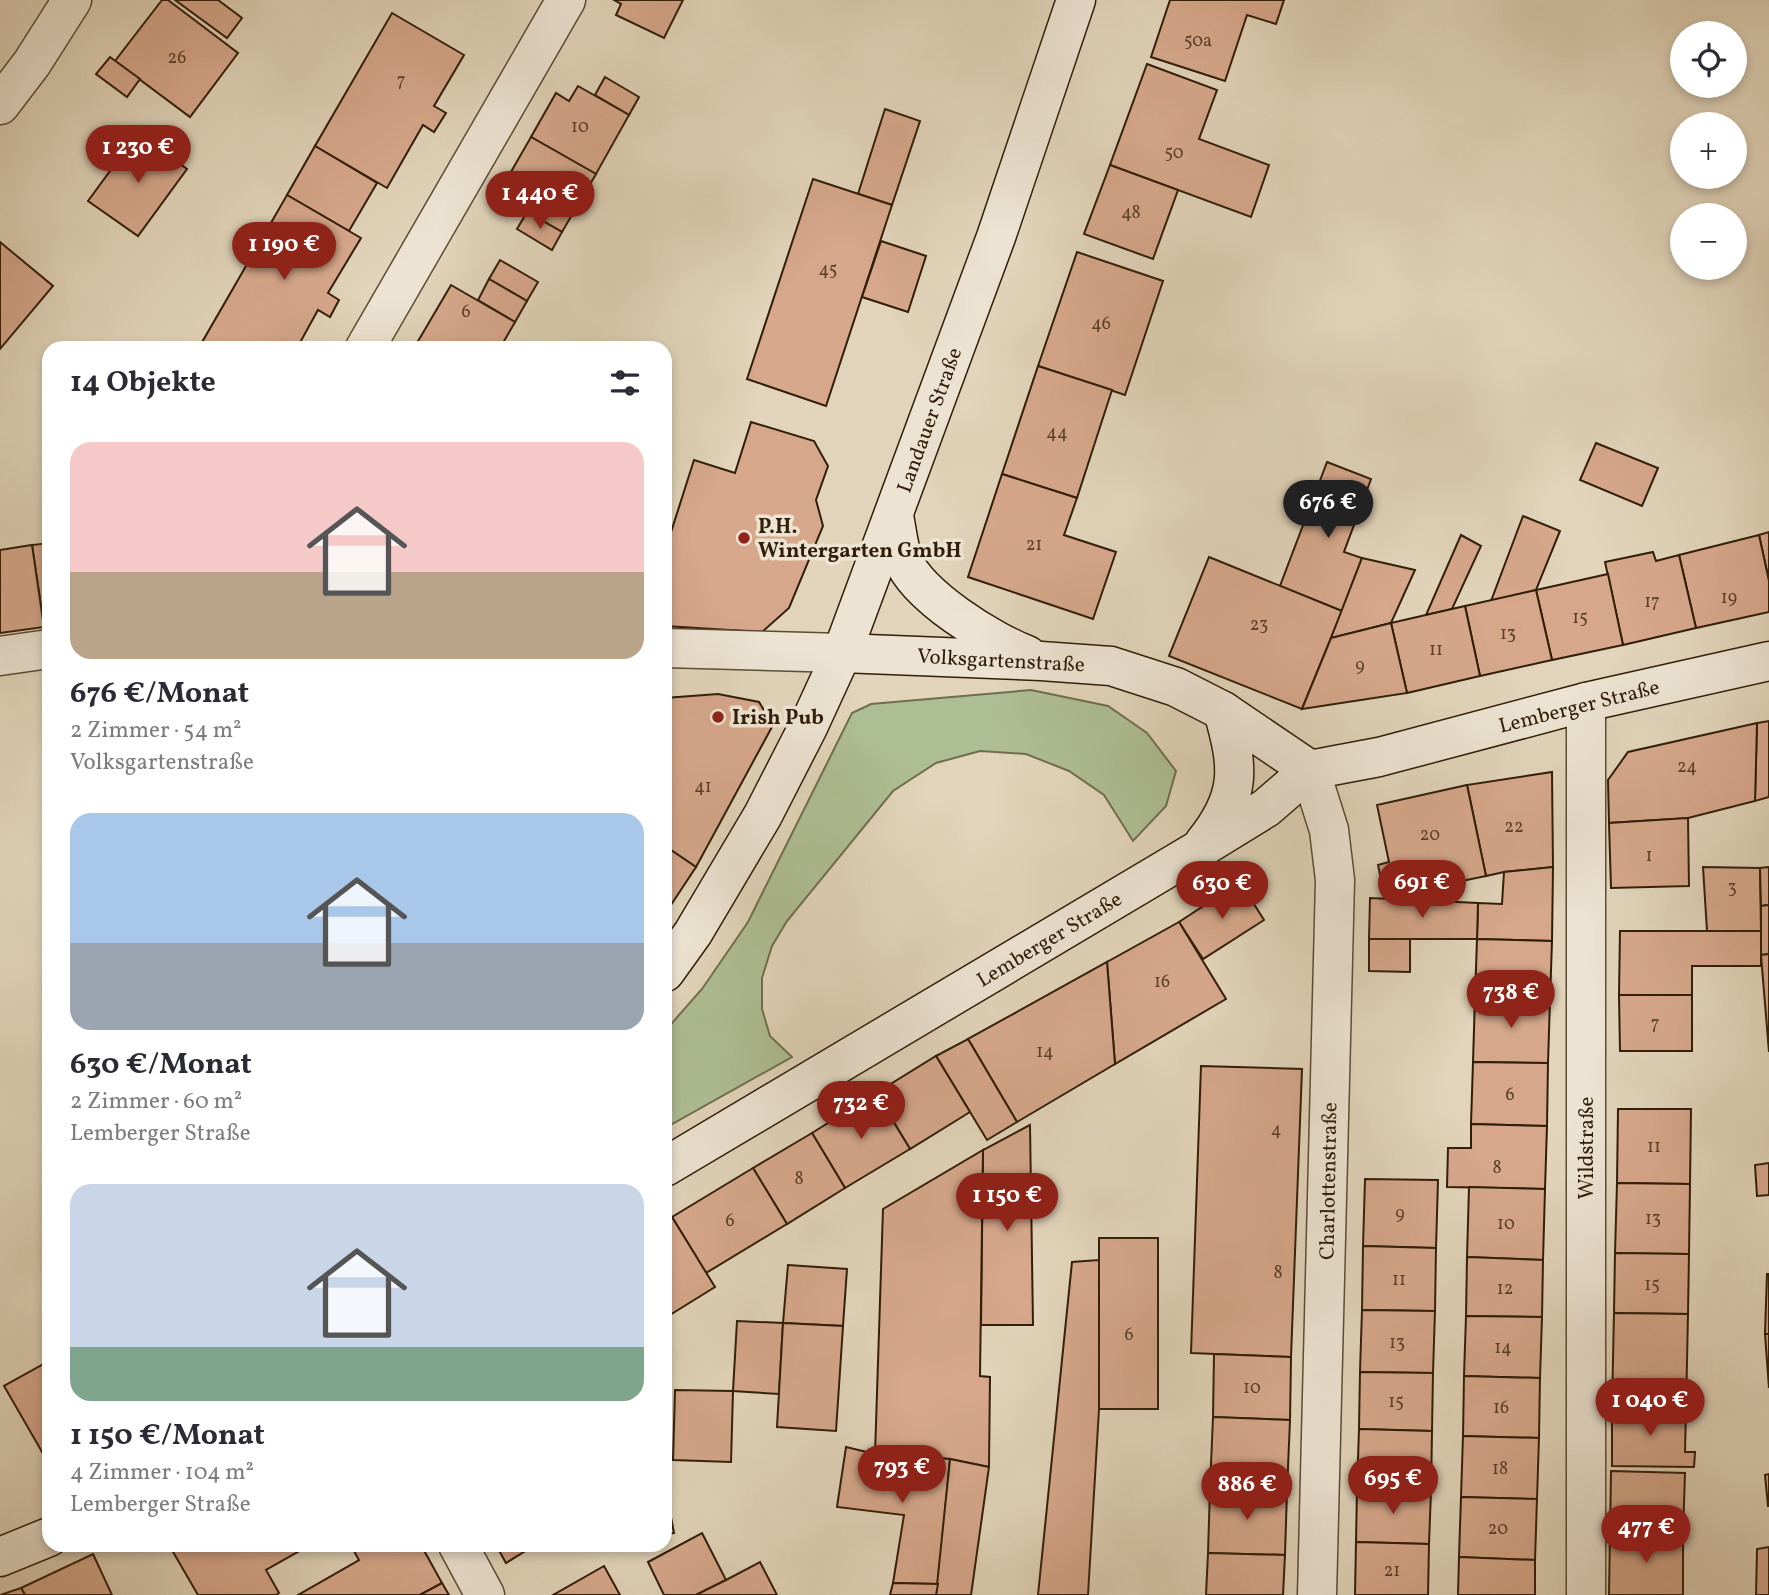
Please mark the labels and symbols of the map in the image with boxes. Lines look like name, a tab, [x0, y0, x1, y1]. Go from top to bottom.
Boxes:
house number: 50a	[1184, 29, 1212, 54]
house number: 26	[168, 46, 186, 71]
house number: 7	[397, 69, 405, 94]
house number: 10	[571, 115, 589, 140]
pin: 1 230 €	[73, 125, 203, 185]
house number: 50	[1164, 141, 1184, 166]
pin: 1 440 €	[475, 172, 605, 231]
house number: 48	[1121, 201, 1141, 226]
pin: 1 190 €	[219, 222, 349, 282]
house number: 45	[819, 258, 837, 283]
house number: 6	[461, 300, 471, 325]
house number: 46	[1091, 312, 1111, 337]
street label: Landauer Straße	[891, 344, 970, 497]
house number: 44	[1046, 421, 1068, 446]
pin: 676 €	[1279, 480, 1377, 540]
place label: P.H. Wintergarten GmbH	[758, 513, 962, 566]
marker: P.H. Wintergarten GmbH	[736, 530, 752, 546]
house number: 21	[1026, 533, 1042, 558]
house number: 19	[1721, 586, 1737, 611]
house number: 17	[1644, 590, 1660, 615]
house number: 15	[1572, 606, 1588, 631]
house number: 23	[1250, 613, 1268, 638]
house number: 13	[1500, 622, 1516, 647]
house number: 11	[1429, 638, 1443, 663]
street label: Volksgartenstraße	[916, 643, 1086, 680]
house number: 9	[1355, 654, 1365, 679]
street label: Lemberger Straße	[1496, 673, 1663, 741]
place label: Irish Pub	[732, 704, 824, 733]
marker: Irish Pub	[710, 709, 726, 725]
house number: 24	[1677, 755, 1697, 780]
house number: 41	[694, 775, 712, 800]
house number: 22	[1504, 815, 1524, 840]
house number: 20	[1420, 823, 1440, 848]
house number: 1	[1646, 844, 1652, 869]
pin: 691 €	[1373, 860, 1471, 920]
pin: 630 €	[1173, 862, 1271, 921]
house number: 3	[1727, 876, 1737, 901]
street label: Lemberger Straße	[972, 885, 1128, 995]
house number: 16	[1154, 970, 1170, 995]
pin: 738 €	[1462, 970, 1560, 1030]
house number: 7	[1651, 1012, 1659, 1037]
house number: 14	[1036, 1040, 1054, 1065]
pin: 732 €	[812, 1082, 910, 1141]
house number: 6	[1505, 1083, 1515, 1108]
street label: Wildstraße	[1573, 1096, 1602, 1200]
street label: Charlottenstraße	[1314, 1102, 1345, 1260]
house number: 4	[1271, 1118, 1281, 1143]
house number: 11	[1647, 1135, 1661, 1160]
house number: 8	[1492, 1156, 1502, 1181]
house number: 8	[794, 1167, 804, 1192]
pin: 1 150 €	[942, 1174, 1072, 1233]
house number: 9	[1395, 1202, 1405, 1227]
house number: 13	[1645, 1207, 1661, 1232]
house number: 6	[725, 1209, 735, 1234]
house number: 10	[1497, 1212, 1515, 1237]
house number: 8	[1273, 1261, 1283, 1286]
house number: 11	[1392, 1268, 1406, 1293]
house number: 15	[1644, 1273, 1660, 1298]
house number: 12	[1497, 1277, 1513, 1302]
house number: 6	[1124, 1323, 1134, 1348]
house number: 13	[1389, 1331, 1405, 1356]
house number: 14	[1494, 1336, 1512, 1361]
house number: 10	[1243, 1376, 1261, 1401]
pin: 1 040 €	[1585, 1378, 1715, 1438]
house number: 15	[1388, 1390, 1404, 1415]
house number: 16	[1493, 1396, 1509, 1421]
pin: 793 €	[853, 1446, 951, 1505]
pin: 695 €	[1344, 1456, 1442, 1516]
house number: 18	[1492, 1457, 1508, 1482]
pin: 886 €	[1198, 1462, 1296, 1522]
pin: 477 €	[1597, 1506, 1695, 1565]
house number: 20	[1488, 1517, 1508, 1542]
house number: 21	[1384, 1559, 1400, 1584]

